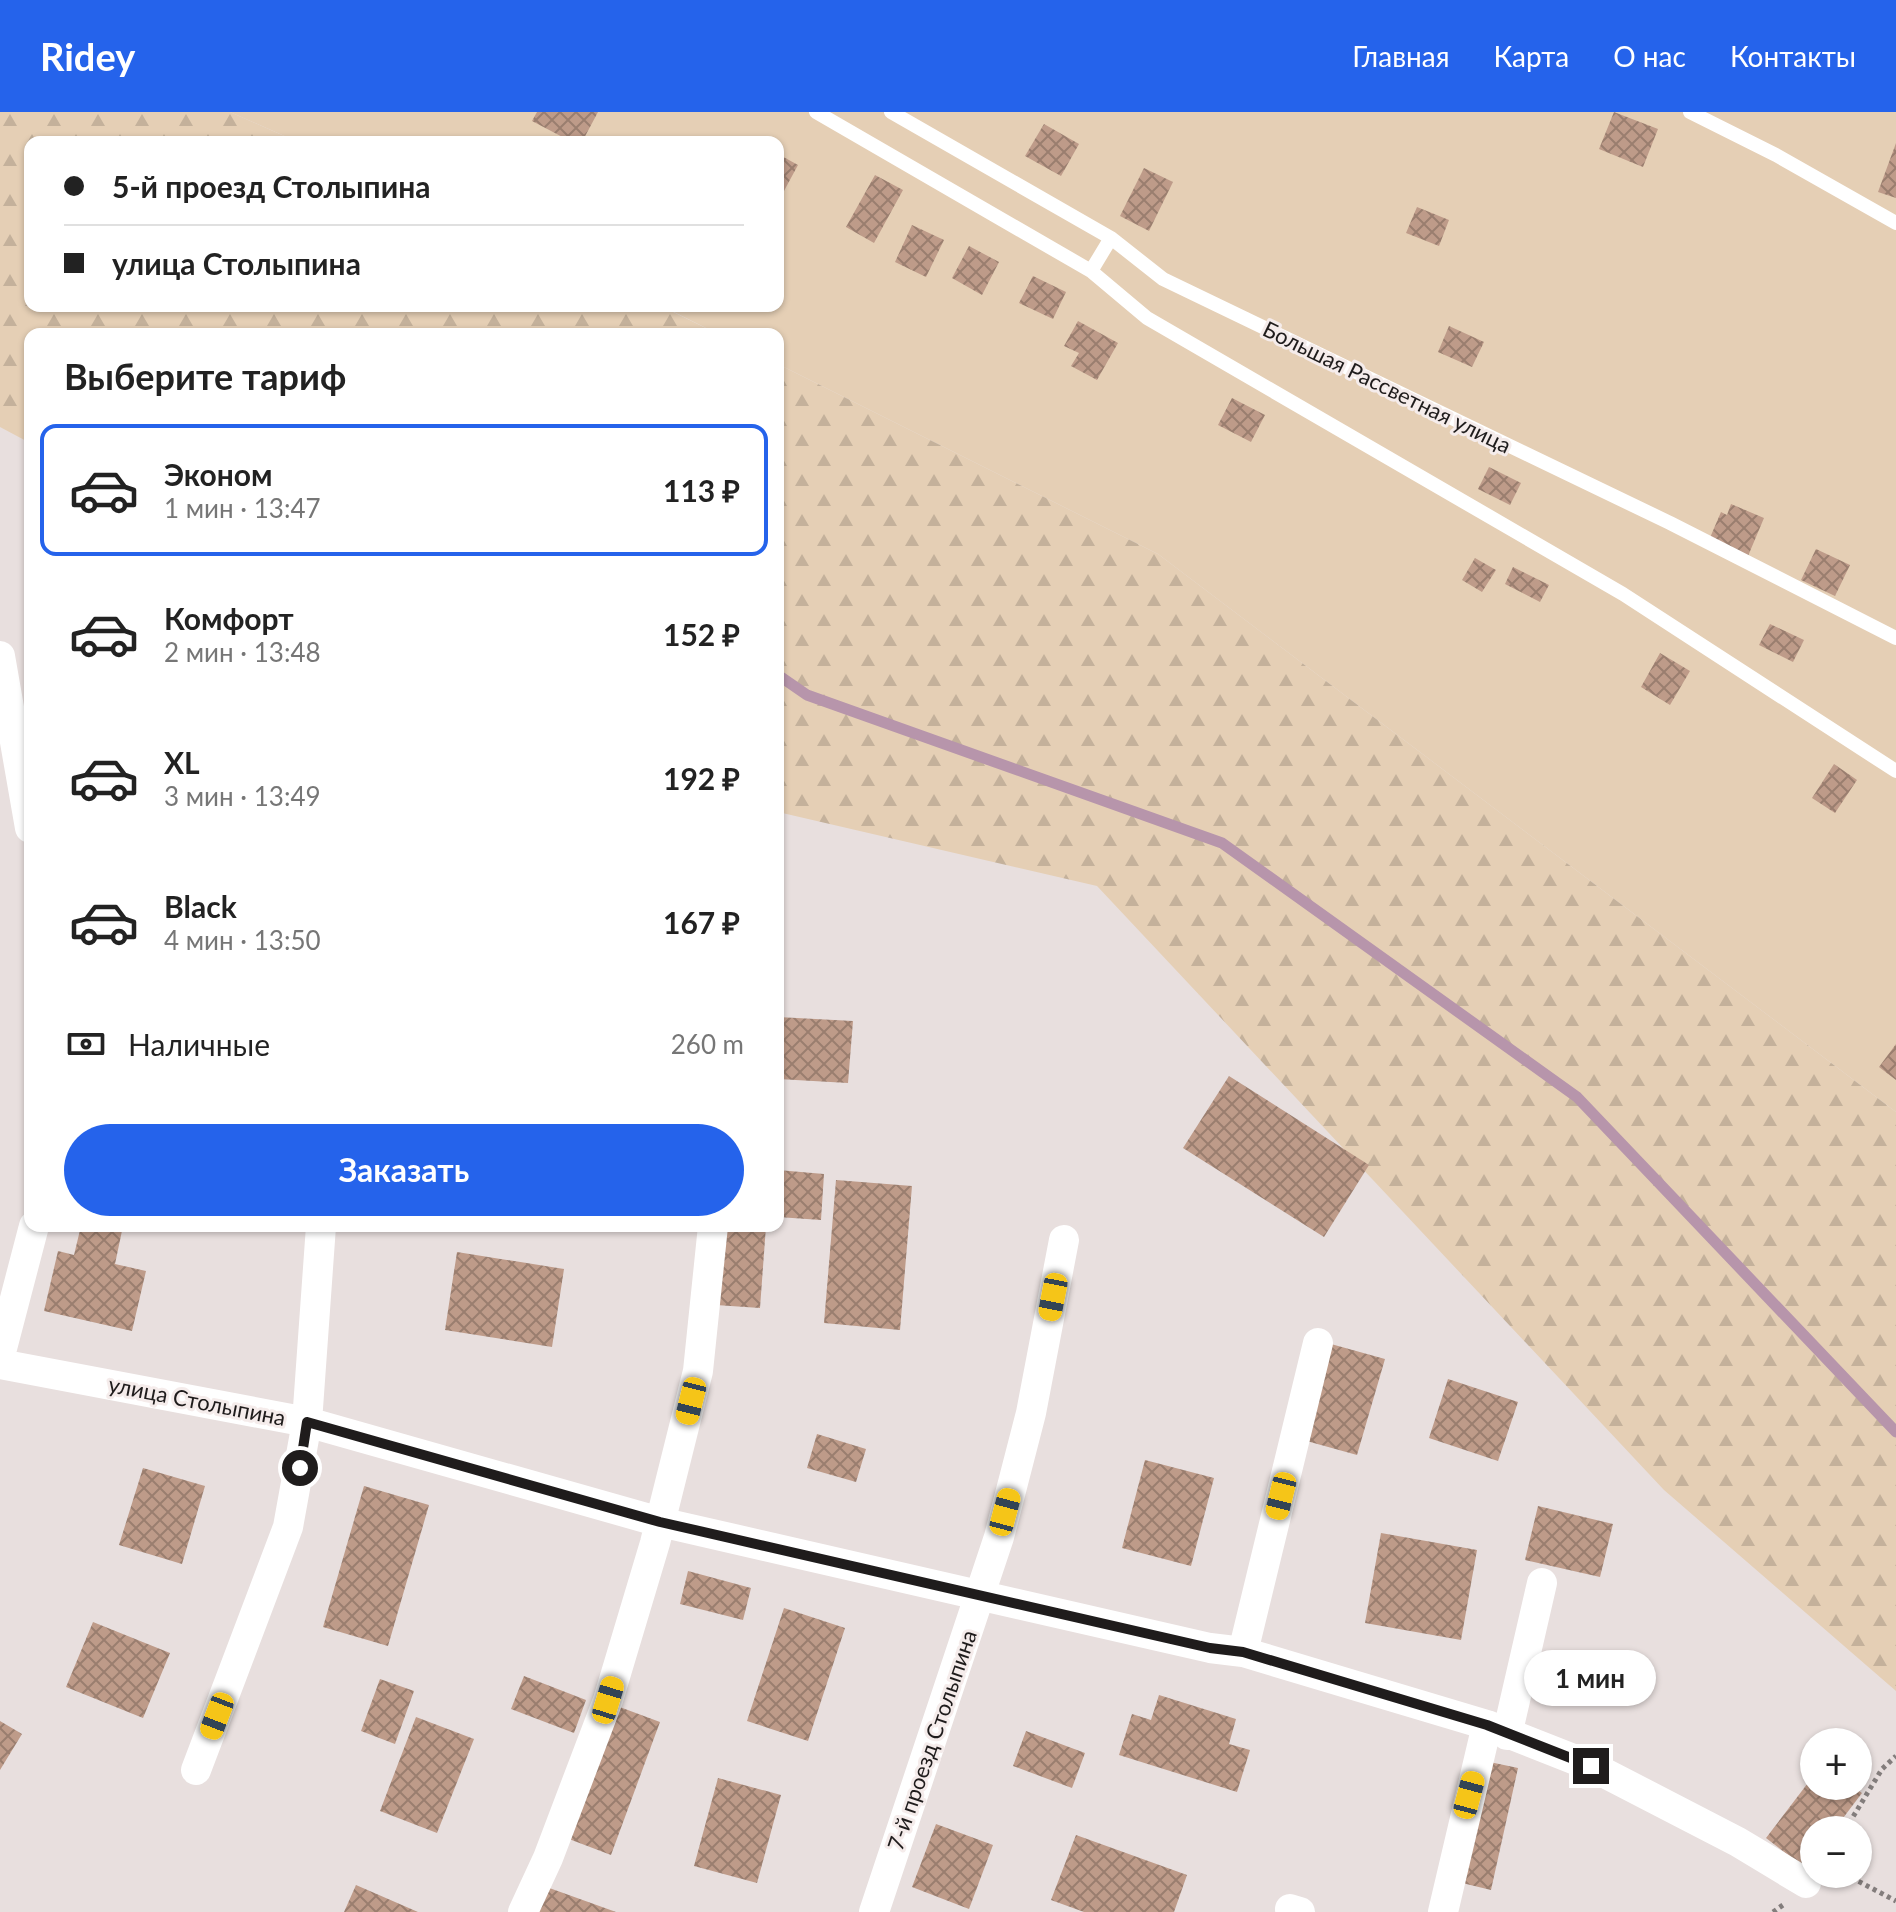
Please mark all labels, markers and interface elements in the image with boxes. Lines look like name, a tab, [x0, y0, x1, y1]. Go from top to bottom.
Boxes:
text: Ridey	[40, 33, 135, 79]
text: Главная	[1352, 39, 1450, 73]
text: Карта	[1494, 39, 1569, 73]
text: О нас	[1613, 39, 1686, 73]
text: Контакты	[1730, 39, 1856, 73]
text: 5-й проезд Столыпина	[112, 168, 431, 204]
text: улица Столыпина	[112, 245, 361, 281]
street label: Большая Рассветная улица	[1259, 315, 1516, 458]
text: Выберите тариф	[64, 354, 346, 398]
icon: car	[68, 454, 140, 526]
text: Эконом	[164, 456, 273, 492]
text: 113 ₽	[663, 472, 740, 508]
text: 1 мин · 13:47	[164, 492, 321, 524]
icon: car	[68, 598, 140, 670]
text: Комфорт	[164, 600, 294, 636]
text: 152 ₽	[663, 616, 740, 652]
text: 2 мин · 13:48	[164, 636, 321, 668]
icon: car	[68, 742, 140, 814]
text: XL	[164, 744, 200, 780]
text: 192 ₽	[663, 760, 740, 796]
text: 3 мин · 13:49	[164, 780, 321, 812]
icon: car	[68, 886, 140, 958]
text: Black	[164, 888, 237, 924]
text: 167 ₽	[663, 904, 740, 940]
text: 4 мин · 13:50	[164, 924, 321, 956]
icon: cash	[64, 1022, 108, 1066]
text: Наличные	[128, 1026, 270, 1062]
text: 260 m	[671, 1028, 744, 1060]
button: Заказать	[64, 1124, 744, 1216]
car	[1037, 1271, 1069, 1323]
street label: улица Столыпина	[106, 1370, 288, 1431]
car	[674, 1375, 708, 1427]
route start	[282, 1450, 318, 1486]
car	[1264, 1470, 1298, 1522]
car	[987, 1486, 1023, 1538]
street label: 7-й проезд Столыпина	[881, 1626, 982, 1854]
callout: 1 мин	[1525, 1650, 1657, 1706]
text: 1 мин	[1555, 1662, 1625, 1694]
car	[590, 1674, 626, 1726]
car	[197, 1689, 237, 1743]
map controls	[1800, 1728, 1872, 1888]
button: +	[1800, 1728, 1872, 1800]
route end	[1573, 1748, 1609, 1784]
car	[1451, 1769, 1487, 1821]
button: −	[1800, 1816, 1872, 1888]

